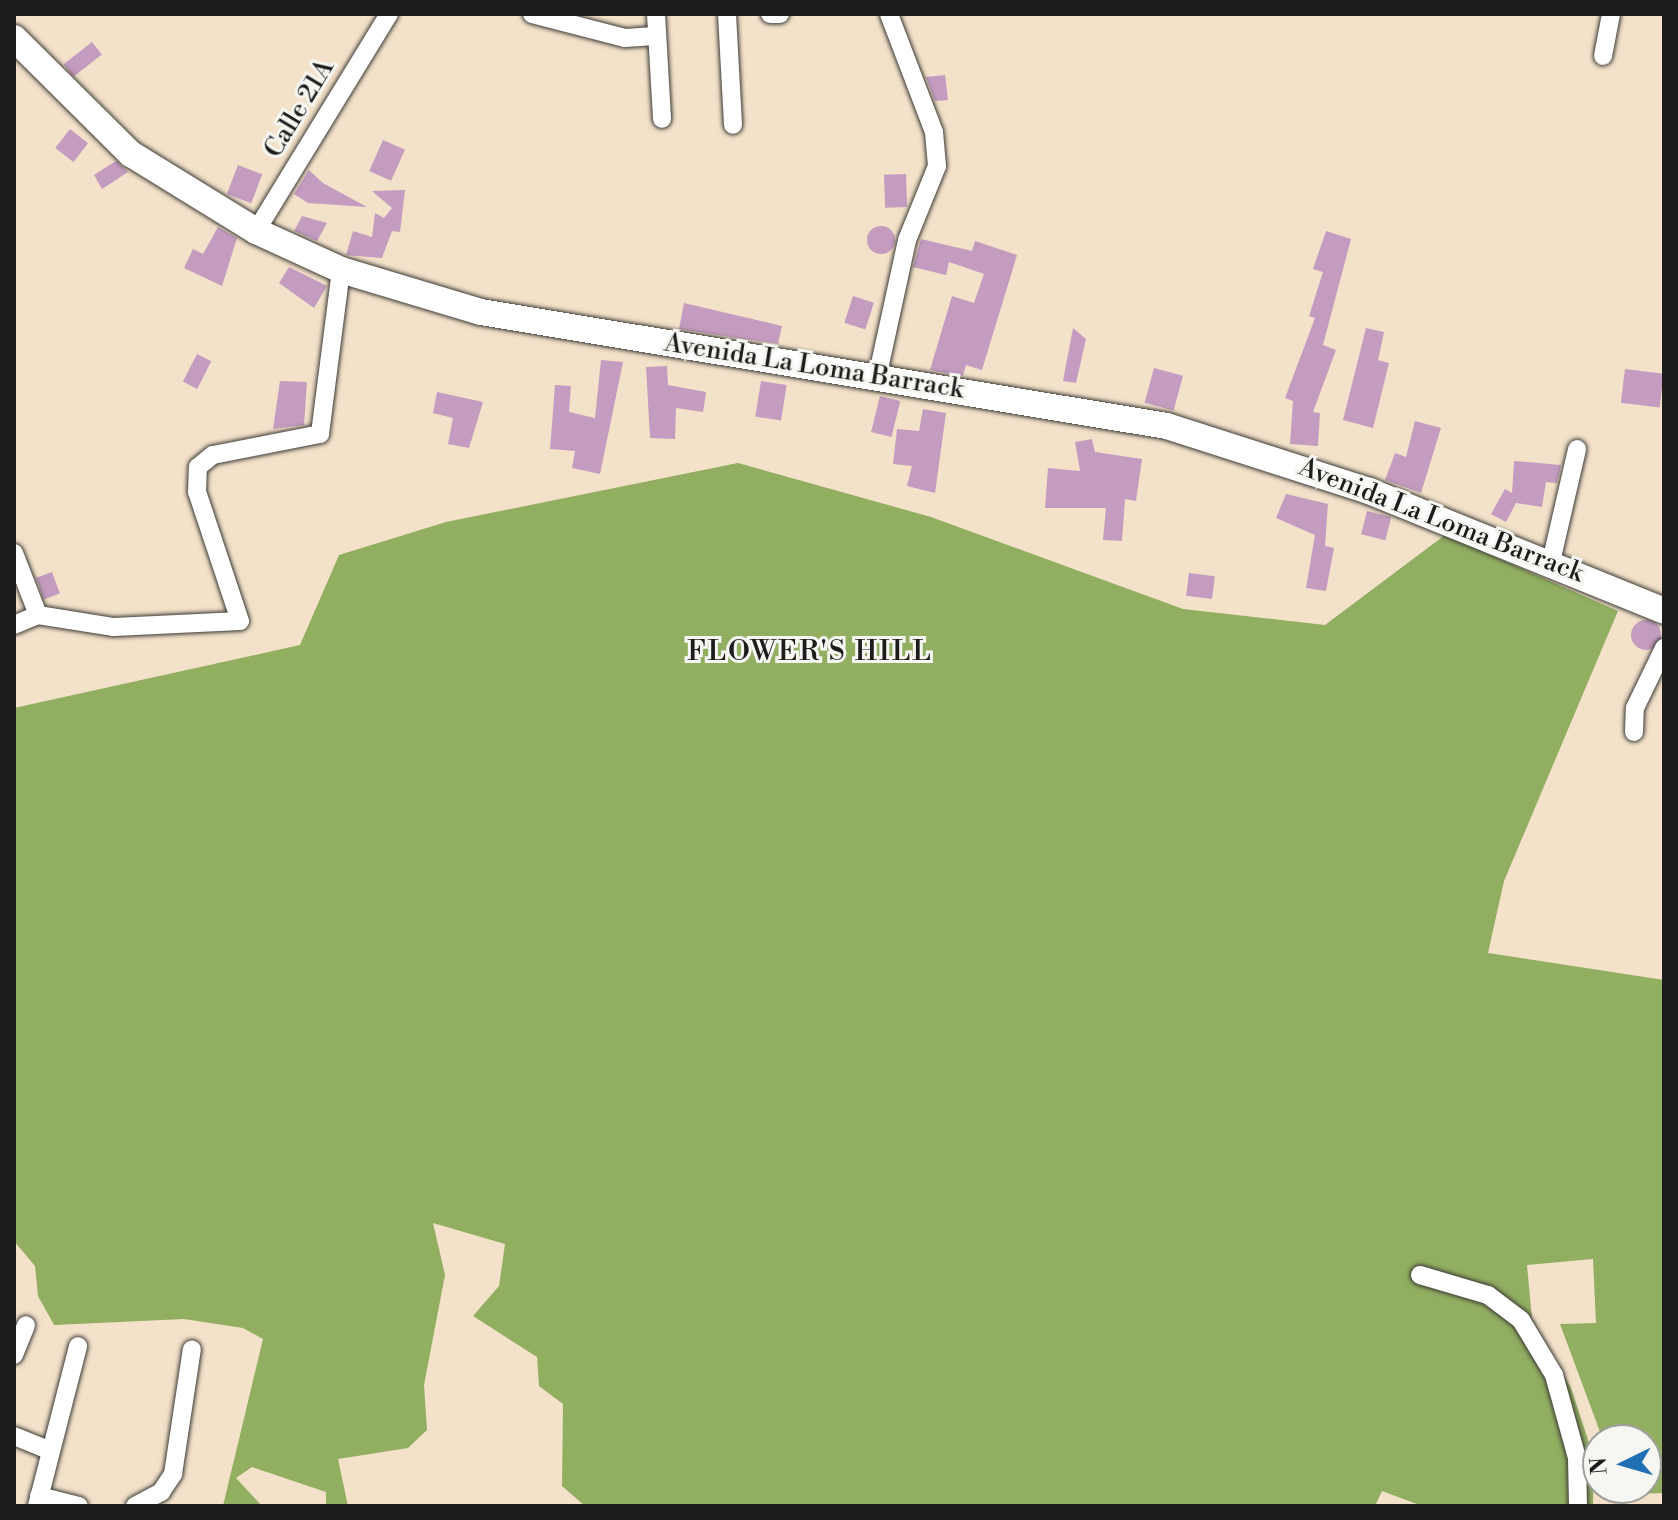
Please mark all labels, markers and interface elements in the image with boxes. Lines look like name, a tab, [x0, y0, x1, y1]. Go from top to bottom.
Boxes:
street label: Calle 21A	[259, 54, 341, 164]
street label: Avenida La Loma Barrack	[662, 328, 966, 406]
street label: Avenida La Loma Barrack	[1294, 452, 1588, 590]
district label: FLOWER'S HILL	[687, 635, 933, 669]
north arrow	[1582, 1424, 1662, 1504]
text: N	[1585, 1456, 1614, 1476]

